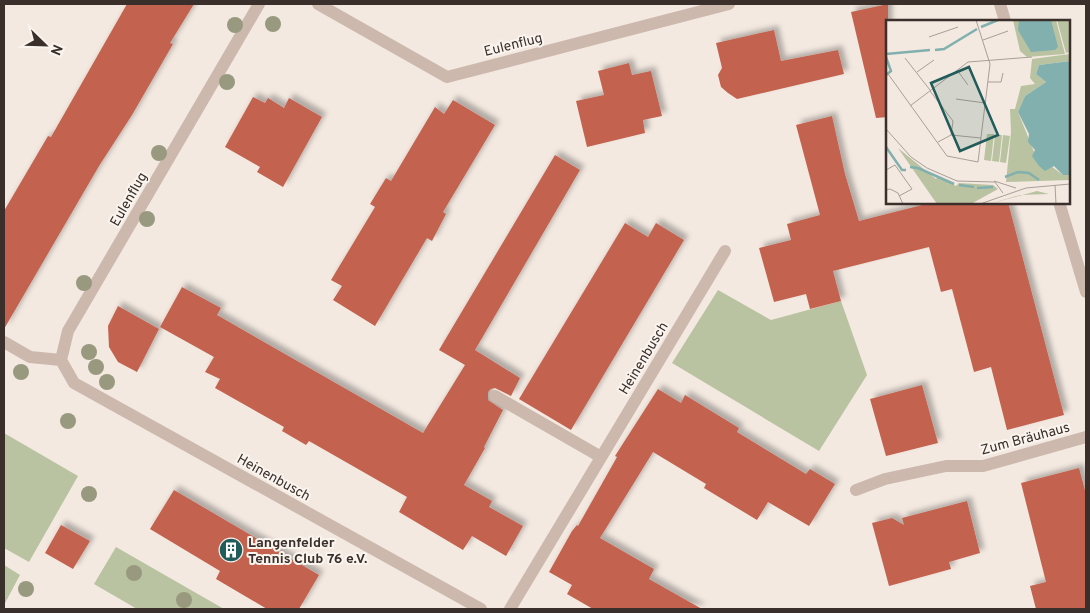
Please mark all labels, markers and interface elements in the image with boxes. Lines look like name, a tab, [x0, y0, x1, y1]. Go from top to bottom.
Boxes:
north arrow	[20, 20, 70, 70]
inset map	[886, 20, 1070, 204]
street label: Eulenflug	[482, 30, 544, 61]
text: N	[46, 42, 65, 57]
street label: Eulenflug	[107, 170, 152, 230]
street label: Heinenbusch	[616, 319, 673, 398]
street label: Zum Bräuhaus	[979, 419, 1072, 460]
street label: Heinenbusch	[233, 451, 313, 506]
place label: Langenfelder Tennis Club 76 e.V.	[248, 535, 367, 568]
building icon: Langenfelder Tennis Club 76 e.V.	[218, 537, 244, 563]

